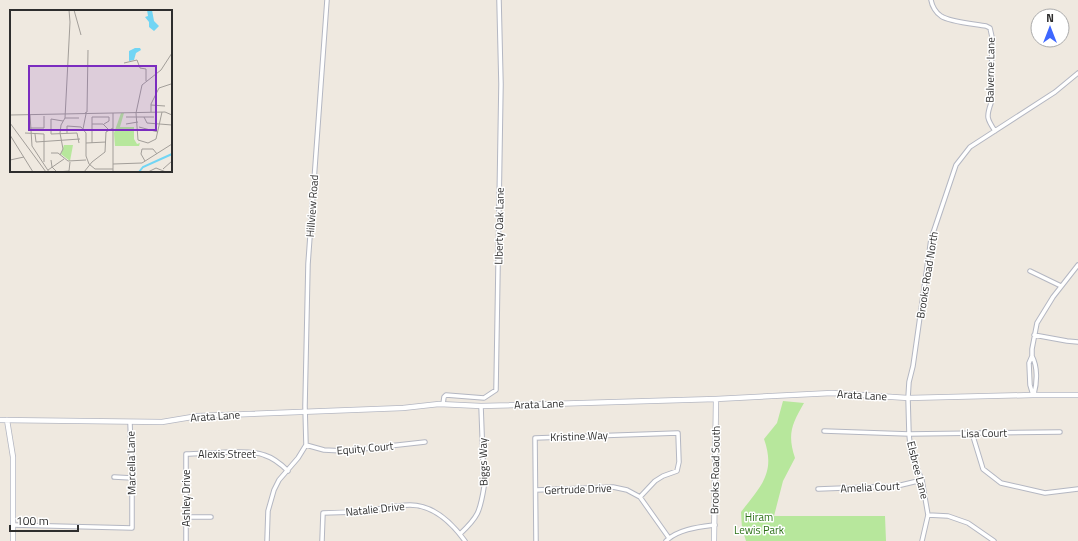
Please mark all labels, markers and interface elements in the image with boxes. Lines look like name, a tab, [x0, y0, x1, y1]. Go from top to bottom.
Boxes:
north arrow	[1030, 8, 1070, 48]
inset map	[10, 10, 172, 172]
text: N	[1046, 10, 1054, 26]
street label: Balverne Lane	[981, 37, 999, 103]
street label: Hillview Road	[302, 174, 322, 238]
street label: LIberty Oak Lane	[490, 187, 508, 265]
street label: Brooks Road North	[912, 230, 942, 320]
street label: Arata Lane	[837, 386, 888, 404]
street label: Arata Lane	[514, 395, 565, 413]
street label: Arata Lane	[190, 406, 241, 426]
street label: Lisa Court	[961, 425, 1007, 441]
street label: Brooks Road South	[706, 426, 724, 514]
street label: Kristine Way	[550, 427, 609, 445]
street label: Marcella Lane	[122, 430, 140, 495]
street label: Biggs Way	[475, 437, 491, 486]
street label: Equity Court	[336, 438, 394, 458]
street label: Elsbree Lane	[903, 439, 933, 501]
street label: Alexis Street	[198, 446, 256, 462]
street label: Ashley Drive	[178, 469, 194, 527]
street label: Amelia Court	[840, 477, 900, 497]
street label: Gertrude Drive	[544, 480, 612, 498]
street label: Natalie Drive	[345, 498, 406, 520]
scale bar	[10, 507, 78, 533]
park label: Hiram Lewis Park	[734, 509, 785, 538]
text: 100 m	[16, 511, 49, 530]

